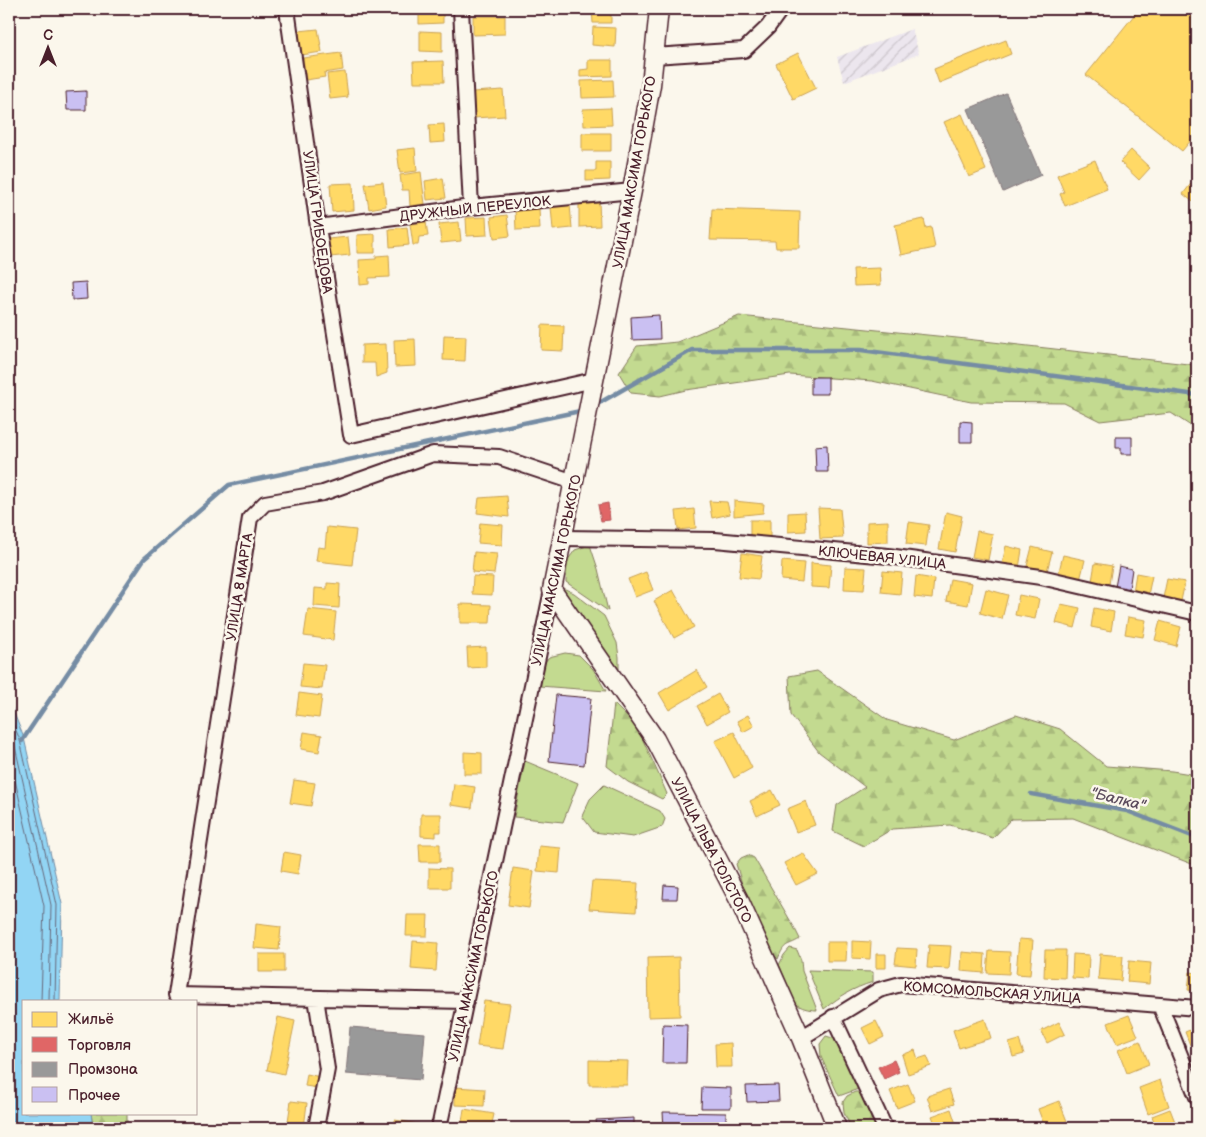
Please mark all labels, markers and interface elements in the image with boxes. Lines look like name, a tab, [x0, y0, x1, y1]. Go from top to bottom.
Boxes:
north arrow	[22, 22, 72, 72]
text: С	[43, 27, 53, 44]
street label: УЛИЦА МАКСИМА ГОРЬКОГО	[609, 74, 660, 270]
street label: УЛИЦА ГРИБОЕДОВА	[299, 149, 336, 295]
street label: ДРУЖНЫЙ ПЕРЕУЛОК	[399, 192, 552, 225]
street label: УЛИЦА МАКСИМА ГОРЬКОГО	[528, 473, 585, 667]
street label: УЛИЦА 8 МАРТА	[223, 531, 256, 642]
street label: КЛЮЧЕВАЯ УЛИЦА	[817, 542, 947, 573]
street label: УЛИЦА ЛЬВА ТОЛСТОГО	[667, 775, 756, 926]
water label: "Балка"	[1088, 784, 1149, 816]
street label: УЛИЦА МАКСИМА ГОРЬКОГО	[445, 869, 502, 1063]
street label: КОМСОМОЛЬСКАЯ УЛИЦА	[903, 978, 1082, 1007]
legend	[22, 1000, 198, 1114]
text: Жильё	[68, 1010, 114, 1029]
text: Торговля	[68, 1036, 131, 1055]
text: Промзона	[68, 1060, 138, 1079]
text: Прочее	[68, 1086, 120, 1105]

